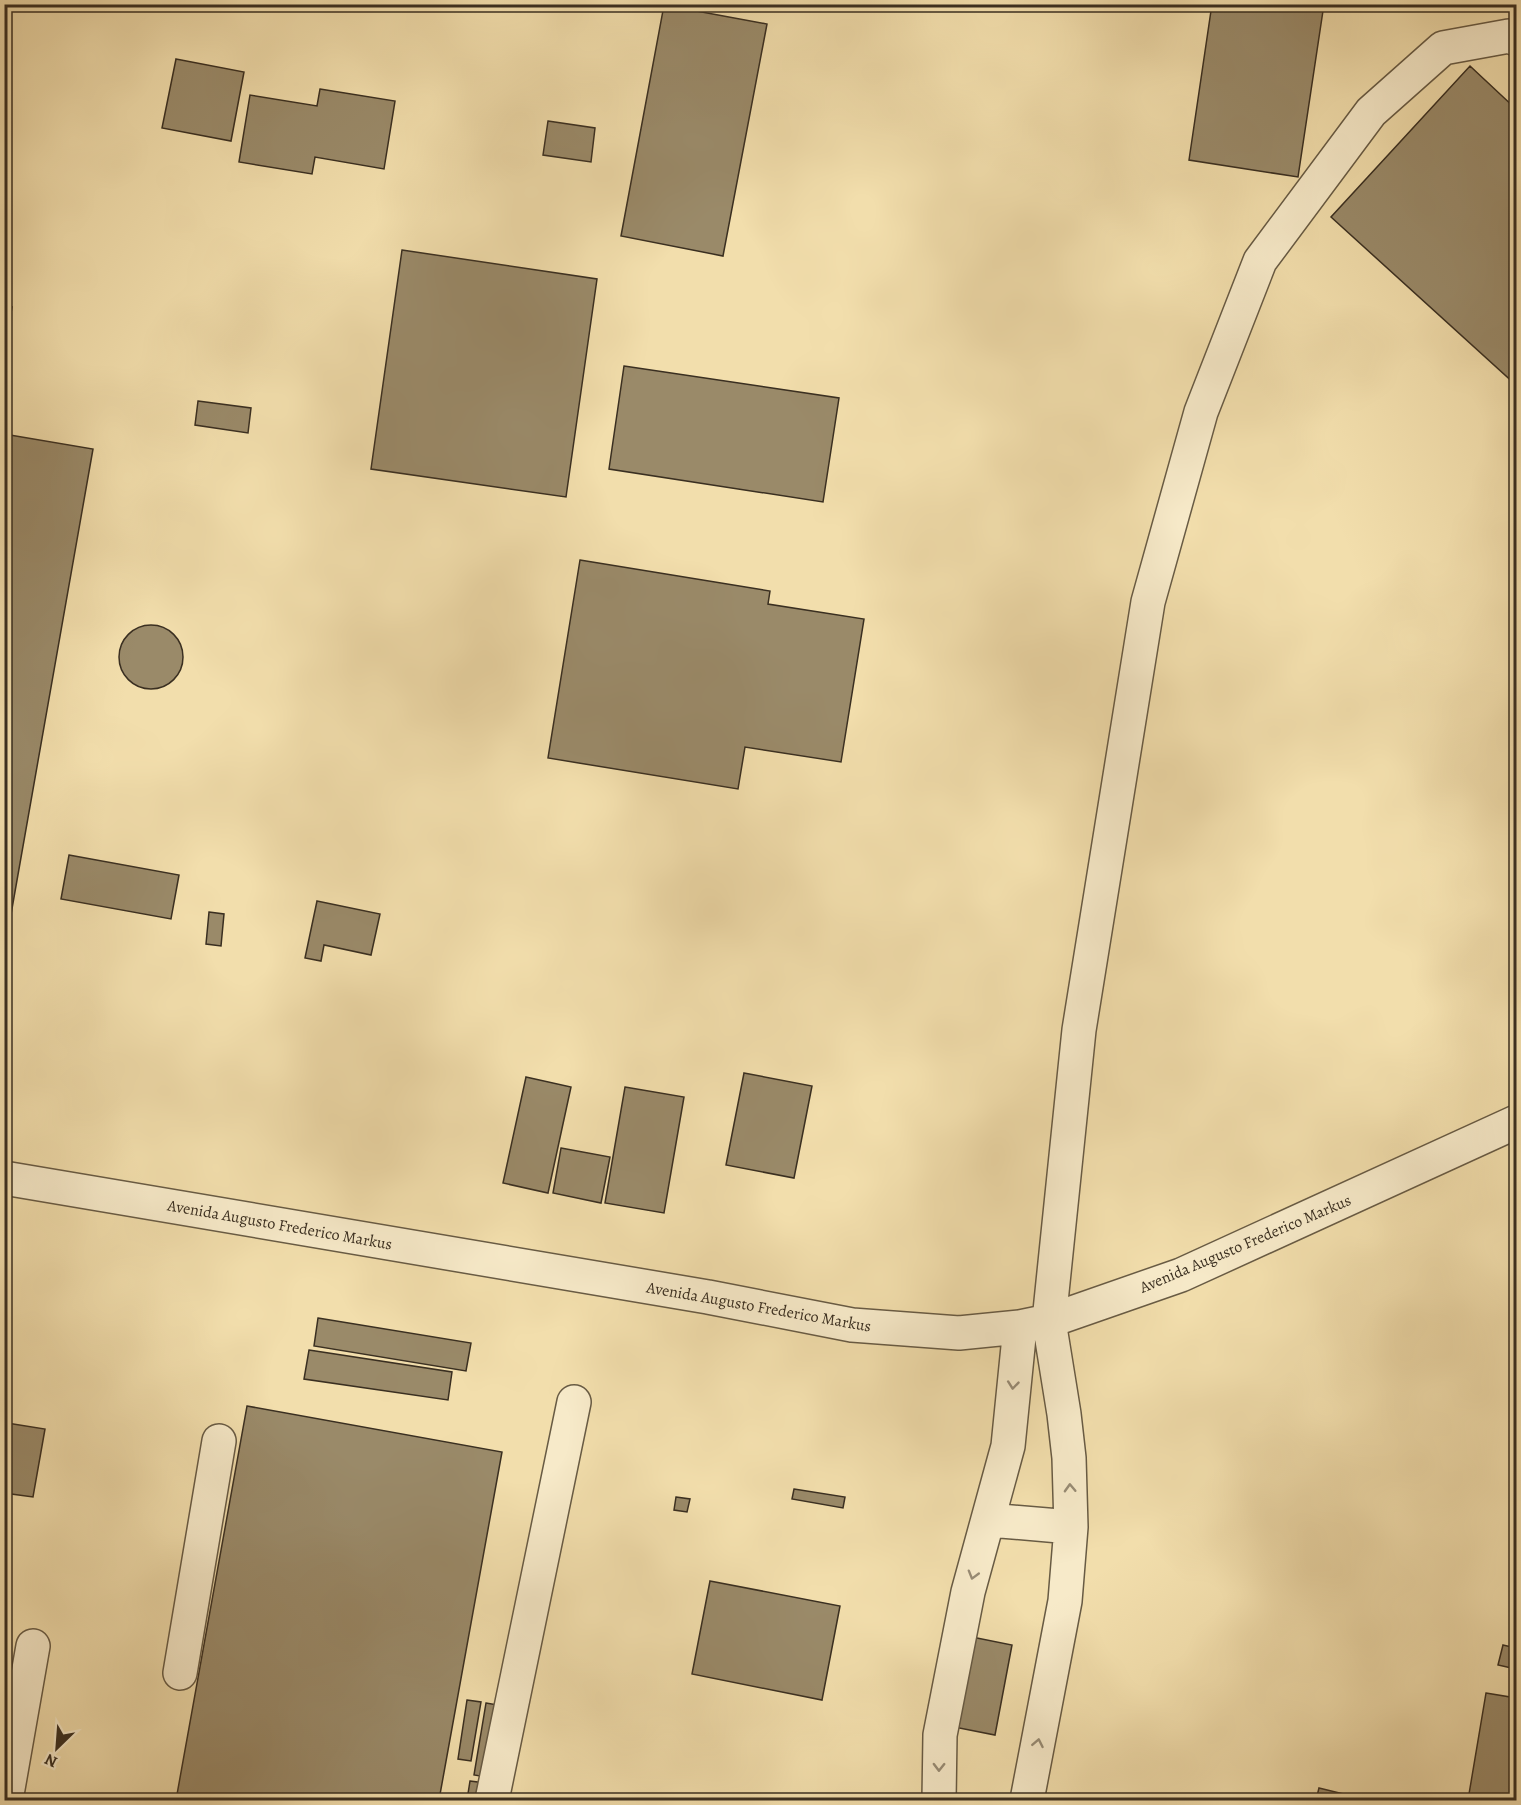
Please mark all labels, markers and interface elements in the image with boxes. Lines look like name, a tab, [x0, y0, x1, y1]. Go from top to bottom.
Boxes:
street label: Avenida Augusto Frederico Markus	[1135, 1189, 1355, 1299]
street label: Avenida Augusto Frederico Markus	[165, 1194, 394, 1256]
street label: Avenida Augusto Frederico Markus	[644, 1276, 873, 1338]
one-way arrow	[1008, 1381, 1020, 1390]
one-way arrow	[1064, 1483, 1076, 1492]
one-way arrow	[968, 1569, 980, 1580]
north arrow	[27, 1718, 87, 1778]
one-way arrow	[1031, 1738, 1043, 1748]
text: N	[41, 1748, 61, 1773]
one-way arrow	[933, 1762, 945, 1771]

